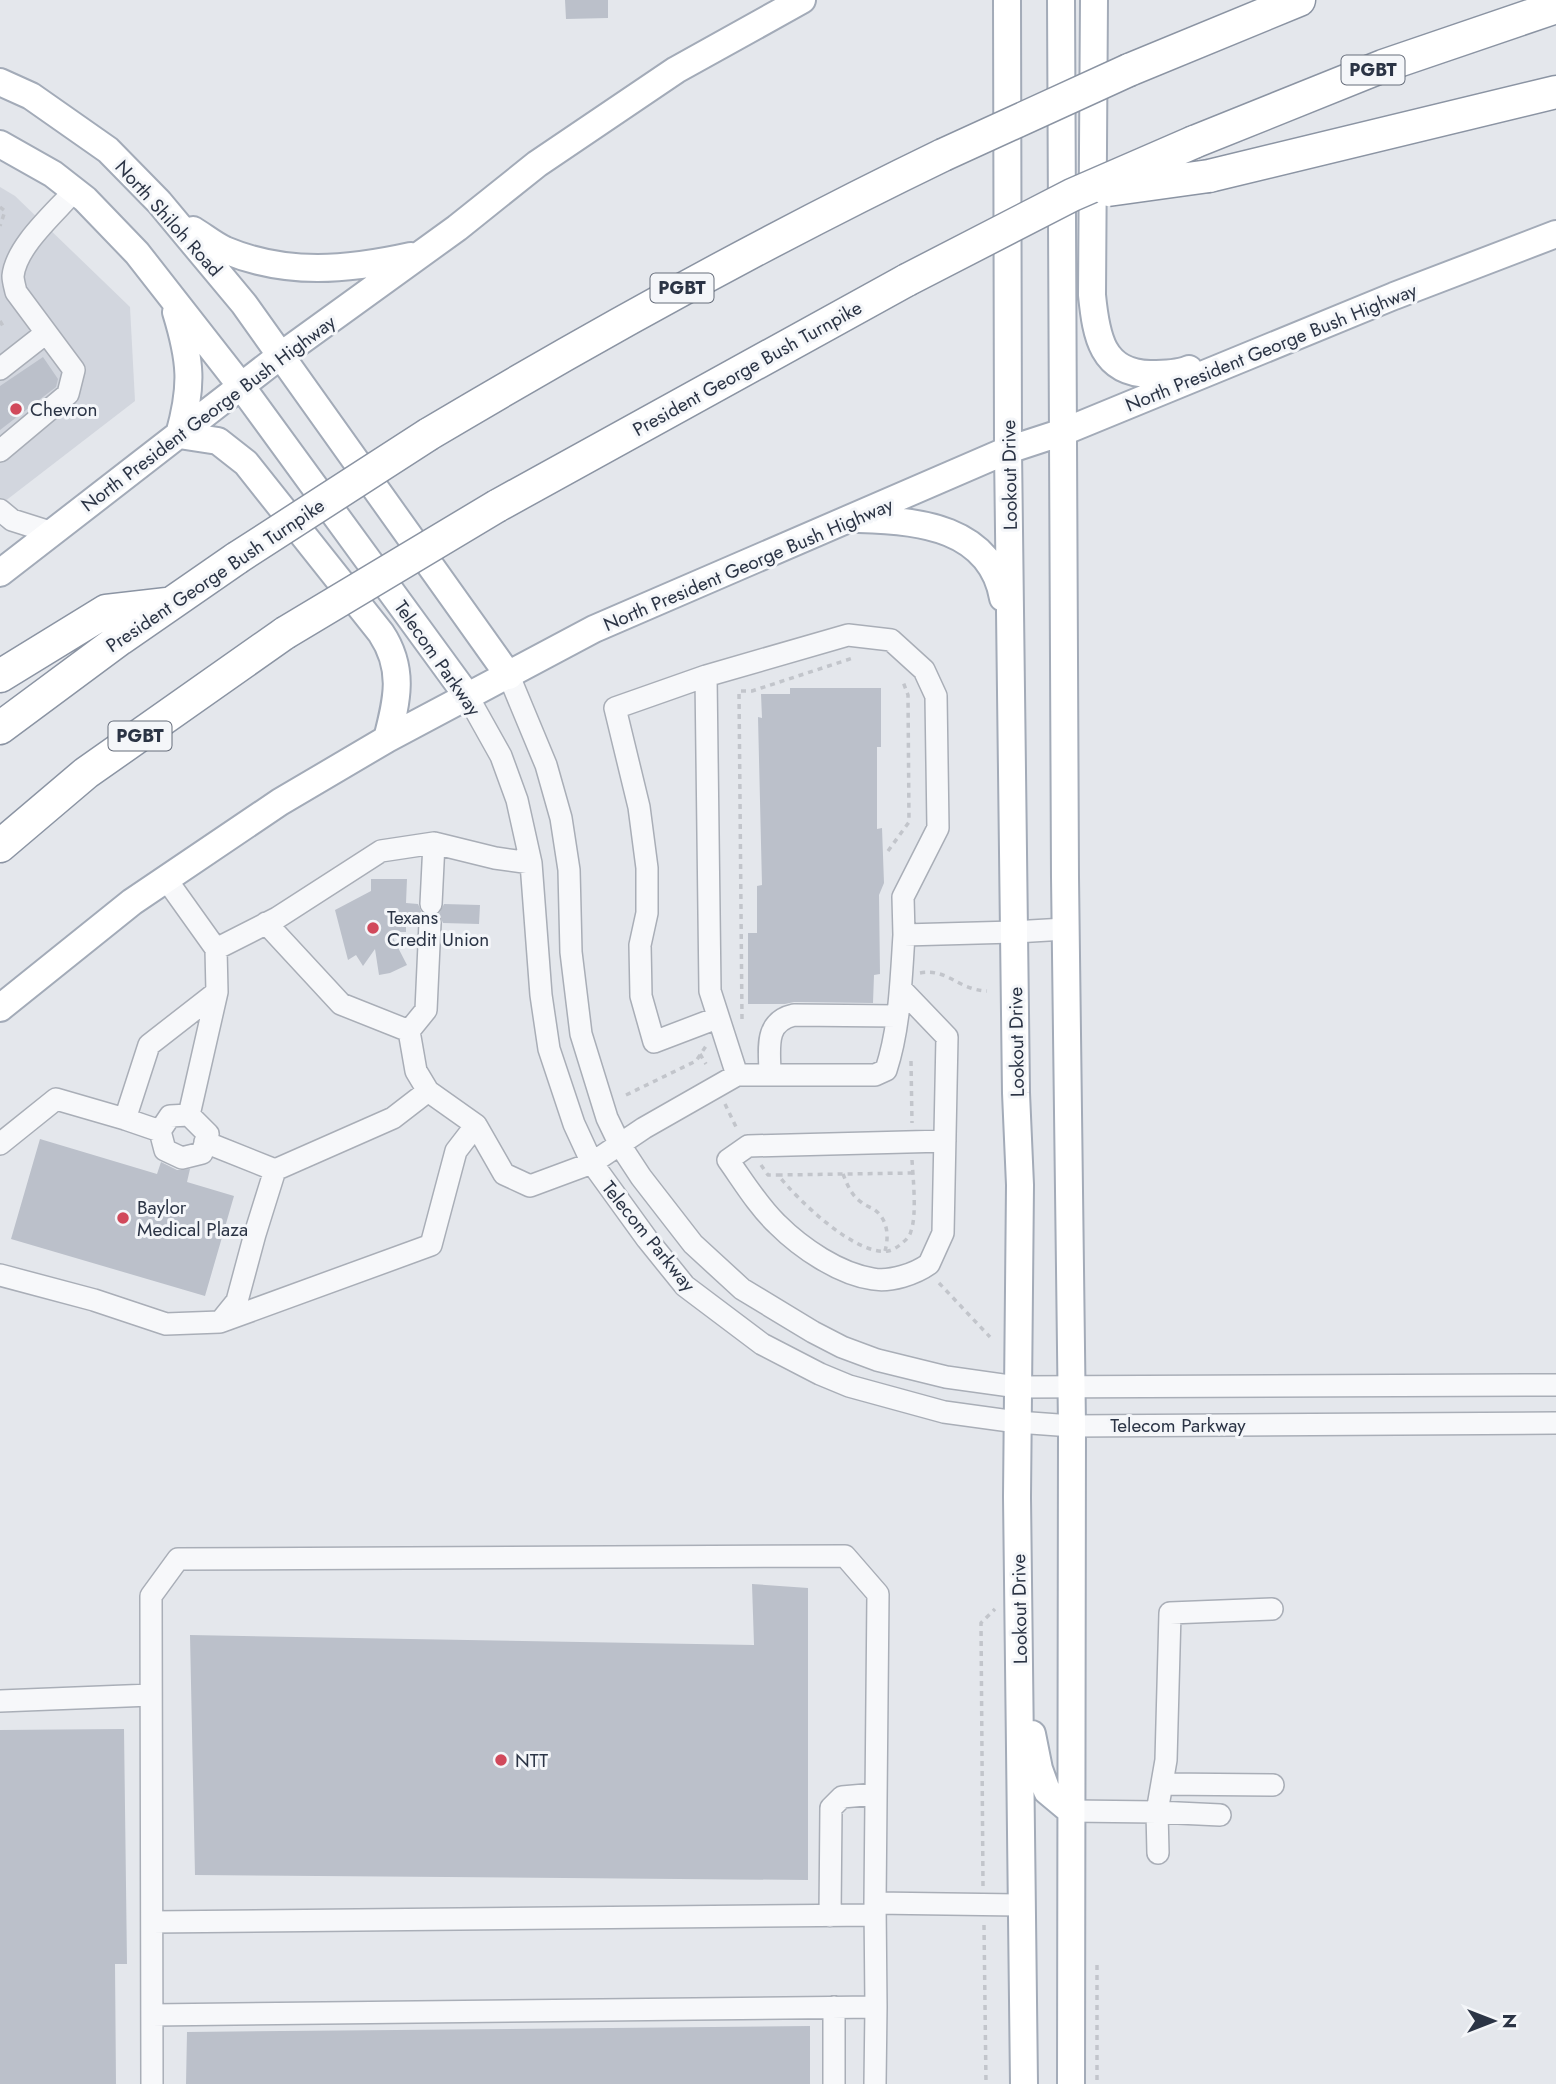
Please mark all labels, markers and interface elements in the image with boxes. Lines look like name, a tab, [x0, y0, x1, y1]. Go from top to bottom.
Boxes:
road number: PGBT	[1342, 56, 1404, 84]
street label: North Shiloh Road	[109, 154, 228, 283]
road number: PGBT	[650, 274, 714, 302]
street label: North President George Bush Highway	[1121, 276, 1422, 418]
street label: President George Bush Turnpike	[628, 294, 867, 443]
street label: North President George Bush Highway	[75, 308, 342, 518]
place label: Chevron	[30, 396, 97, 423]
marker: Chevron	[8, 401, 24, 417]
street label: Lookout Drive	[995, 419, 1024, 530]
street label: North President George Bush Highway	[599, 491, 898, 638]
street label: President George Bush Turnpike	[101, 492, 330, 659]
street label: Telecom Parkway	[388, 595, 488, 722]
road number: PGBT	[108, 722, 172, 750]
place label: Texans Credit Union	[387, 904, 489, 953]
marker: Texans Credit Union	[365, 920, 381, 936]
street label: Lookout Drive	[1002, 986, 1031, 1097]
street label: Telecom Parkway	[596, 1175, 702, 1298]
place label: Baylor Medical Plaza	[137, 1194, 248, 1243]
marker: Baylor Medical Plaza	[115, 1210, 131, 1226]
street label: Telecom Parkway	[1110, 1412, 1246, 1439]
street label: Lookout Drive	[1005, 1553, 1034, 1664]
place label: NTT	[515, 1747, 548, 1774]
marker: NTT	[493, 1752, 509, 1768]
north arrow	[1458, 1986, 1528, 2056]
text: N	[1496, 2013, 1523, 2029]

